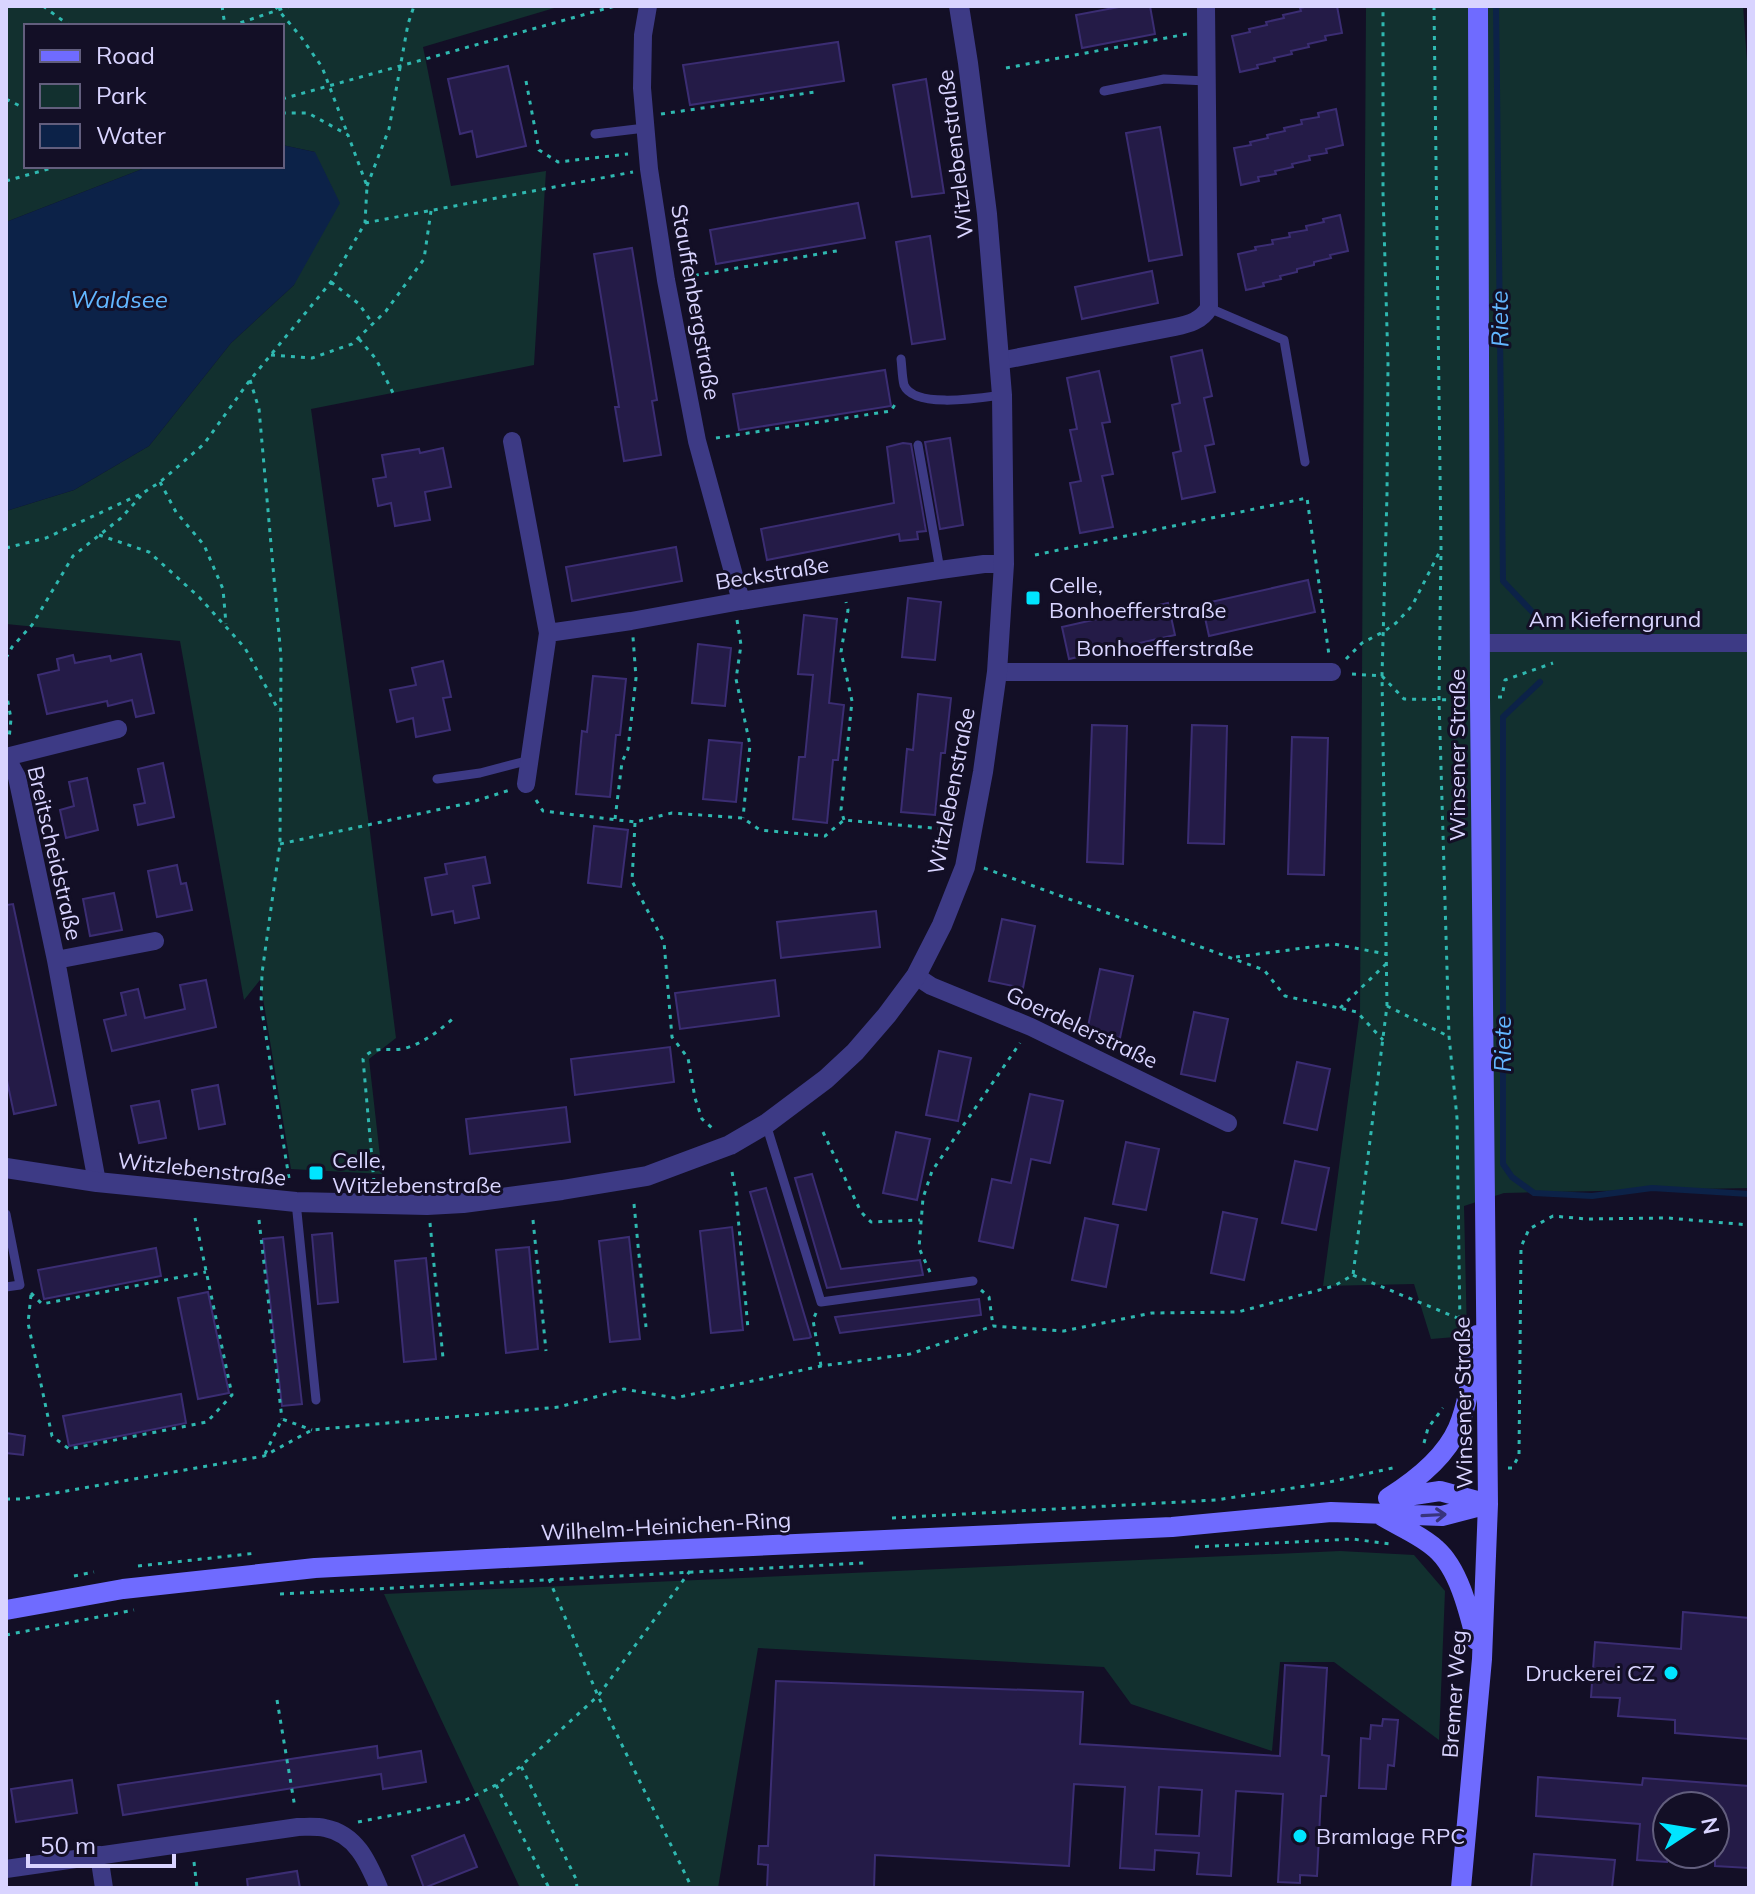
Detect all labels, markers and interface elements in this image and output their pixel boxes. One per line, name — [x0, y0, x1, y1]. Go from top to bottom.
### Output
legend — [24, 24, 284, 168]
text: Road — [96, 40, 155, 70]
street label: Witzlebenstraße — [931, 68, 979, 240]
text: Park — [96, 80, 147, 110]
text: Water — [96, 120, 166, 150]
street label: Stauffenbergstraße — [665, 202, 727, 402]
water label: Waldsee — [70, 284, 168, 314]
water label: Riete — [1484, 290, 1514, 348]
street label: Beckstraße — [713, 550, 831, 596]
place label: Celle, Bonhoefferstraße — [1049, 571, 1226, 624]
marker: Celle, Bonhoefferstraße — [1024, 589, 1042, 607]
street label: Am Kieferngrund — [1529, 605, 1701, 633]
street label: Bonhoefferstraße — [1076, 634, 1254, 662]
street label: Winsener Straße — [1443, 669, 1471, 841]
street label: Witzlebenstraße — [921, 705, 981, 877]
street label: Breitscheidstraße — [21, 763, 89, 943]
street label: Goerdelerstraße — [1002, 980, 1162, 1074]
water label: Riete — [1487, 1016, 1517, 1072]
street label: Witzlebenstraße — [116, 1146, 288, 1192]
place label: Celle, Witzlebenstraße — [332, 1146, 502, 1199]
marker: Celle, Witzlebenstraße — [307, 1164, 325, 1182]
street label: Winsener Straße — [1447, 1317, 1479, 1489]
street label: Wilhelm-Heinichen-Ring — [540, 1505, 792, 1547]
one-way arrow — [1420, 1508, 1446, 1523]
street label: Bremer Weg — [1436, 1629, 1472, 1759]
place label: Druckerei CZ — [1525, 1659, 1655, 1687]
marker: Druckerei CZ — [1662, 1664, 1680, 1682]
north arrow — [1651, 1790, 1731, 1870]
text: N — [1695, 1815, 1726, 1837]
scale bar — [28, 1818, 174, 1868]
place label: Bramlage RPC — [1316, 1822, 1465, 1850]
marker: Bramlage RPC — [1291, 1827, 1309, 1845]
text: 50 m — [40, 1830, 96, 1860]

